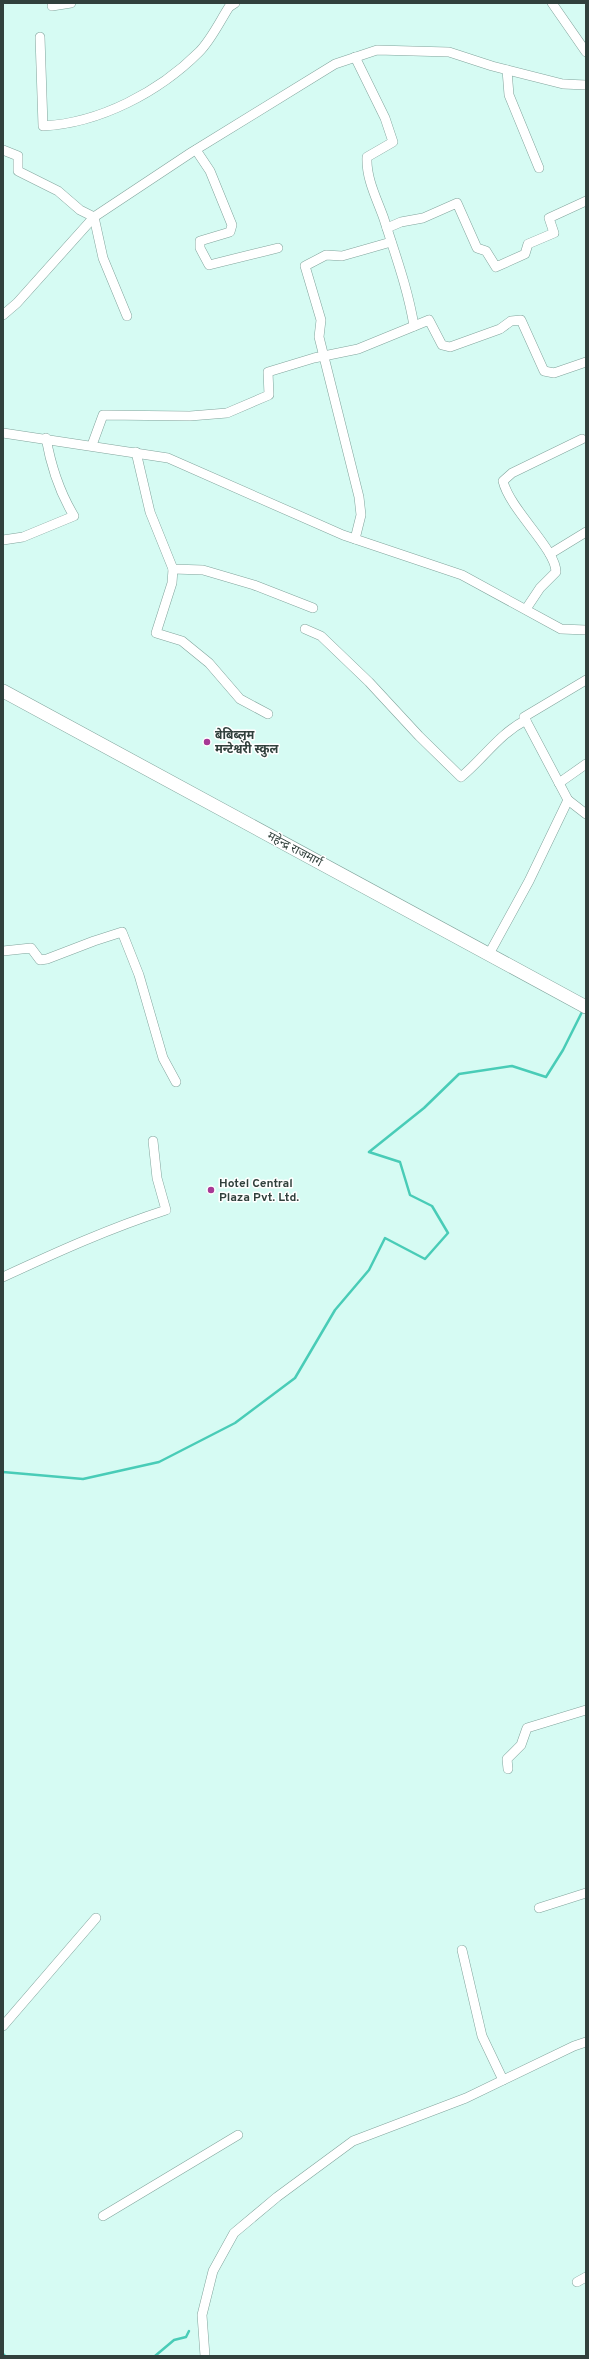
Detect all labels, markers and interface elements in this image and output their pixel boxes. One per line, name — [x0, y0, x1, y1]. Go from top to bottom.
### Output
place label: बेबिब्लुम मन्टेश्वरी स्कुल — [215, 727, 279, 758]
marker: बेबिब्लुम मन्टेश्वरी स्कुल — [202, 737, 212, 747]
street label: महेन्द्र राजमार्ग — [264, 828, 326, 872]
place label: Hotel Central Plaza Pvt. Ltd. — [219, 1176, 299, 1206]
marker: Hotel Central Plaza Pvt. Ltd. — [206, 1185, 216, 1195]

